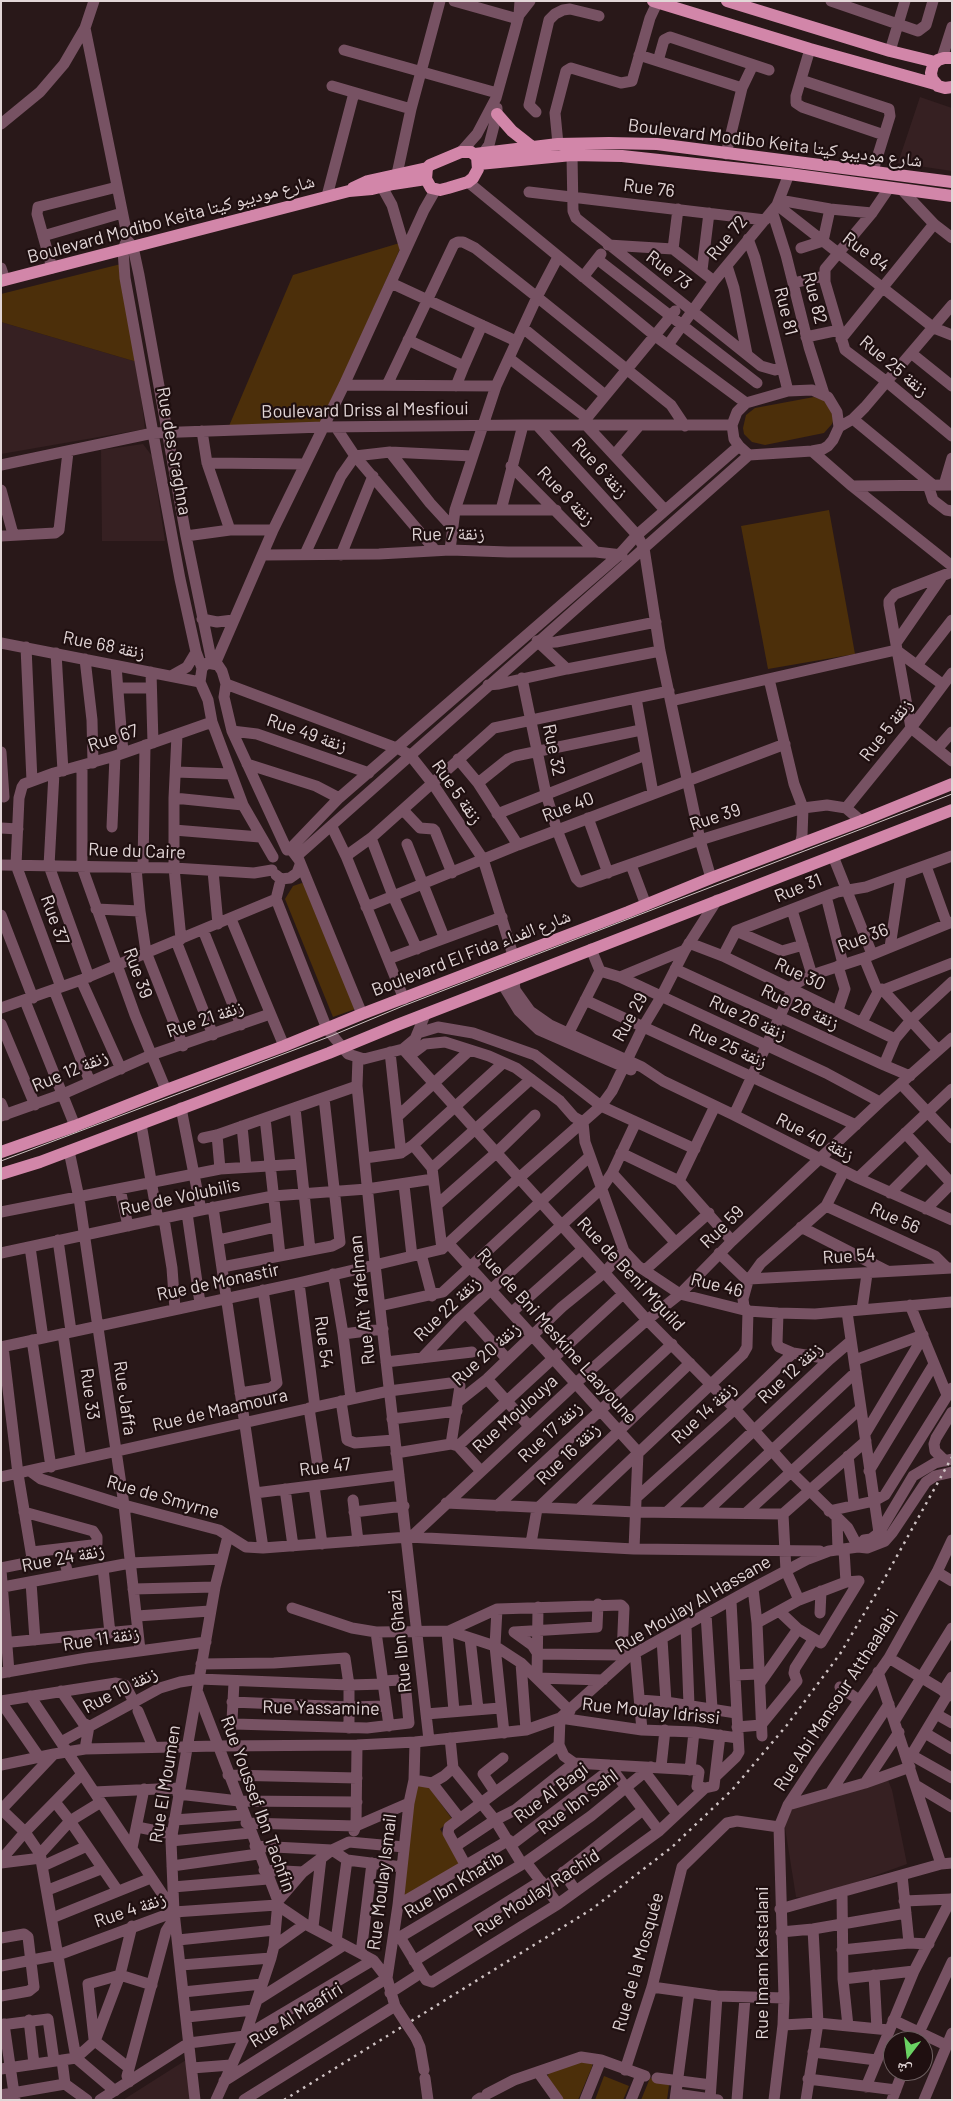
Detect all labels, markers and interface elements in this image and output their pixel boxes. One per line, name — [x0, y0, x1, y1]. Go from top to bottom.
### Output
street label: Boulevard Modibo Keita شارع موديبو كيتا — [627, 114, 923, 172]
street label: Boulevard Modibo Keita شارع موديبو كيتا — [25, 170, 317, 268]
street label: Rue 76 — [622, 174, 676, 202]
street label: Rue 72 — [702, 211, 752, 265]
street label: Rue 84 — [838, 227, 894, 277]
street label: Rue 73 — [642, 246, 696, 294]
street label: Rue 82 — [798, 270, 832, 326]
street label: Rue 81 — [770, 285, 802, 337]
street label: Rue 25 زنقة — [855, 331, 933, 401]
street label: Rue des Sraghna — [152, 385, 196, 517]
street label: Boulevard Driss al Mesfioui — [261, 397, 469, 423]
street label: Rue 6 زنقة — [567, 433, 633, 503]
street label: Rue 8 زنقة — [533, 462, 599, 530]
street label: Rue 7 زنقة — [411, 523, 485, 545]
street label: Rue 68 زنقة — [61, 626, 147, 664]
street label: Rue 5 زنقة — [855, 694, 917, 766]
street label: Rue 49 زنقة — [264, 709, 350, 757]
street label: Rue 67 — [85, 720, 141, 756]
street label: Rue 32 — [538, 722, 570, 778]
street label: Rue 5 زنقة — [427, 756, 487, 828]
street label: Rue 40 — [539, 787, 597, 827]
street label: Rue 39 — [687, 799, 743, 835]
street label: Rue du Caire — [88, 839, 186, 863]
street label: Rue 31 — [771, 869, 825, 907]
street label: Rue 37 — [36, 892, 74, 948]
street label: Boulevard El Fida شارع الفداء — [368, 905, 574, 1001]
street label: Rue 36 — [835, 919, 891, 957]
street label: Rue 39 — [119, 945, 157, 1001]
street label: Rue 30 — [771, 953, 829, 995]
street label: Rue 28 زنقة — [758, 980, 842, 1034]
street label: Rue 29 — [608, 989, 652, 1045]
street label: Rue 26 زنقة — [706, 991, 790, 1045]
street label: Rue 21 زنقة — [164, 996, 246, 1042]
street label: Rue 25 زنقة — [686, 1019, 770, 1073]
street label: Rue 12 زنقة — [29, 1045, 111, 1097]
street label: Rue 40 زنقة — [772, 1108, 858, 1166]
street label: Rue de Volubilis — [118, 1174, 242, 1220]
street label: Rue 56 — [867, 1197, 923, 1239]
street label: Rue 59 — [696, 1201, 748, 1253]
street label: Rue de Beni M'guild — [573, 1212, 689, 1336]
street label: Rue Aït Yafelman — [344, 1234, 380, 1366]
street label: Rue 54 — [822, 1243, 876, 1269]
street label: Rue de Bni Meskine Laayoune — [473, 1244, 641, 1428]
street label: Rue de Monastir — [155, 1258, 281, 1306]
street label: Rue 46 — [689, 1268, 745, 1302]
street label: Rue 22 زنقة — [409, 1272, 485, 1346]
street label: Rue 54 — [310, 1314, 338, 1370]
street label: Rue 20 زنقة — [447, 1318, 525, 1390]
street label: Rue 12 زنقة — [753, 1338, 827, 1408]
street label: Rue Jaffa — [109, 1359, 141, 1437]
street label: Rue 33 — [76, 1367, 104, 1421]
street label: Rue Moulouya — [468, 1370, 562, 1458]
street label: Rue 14 زنقة — [667, 1378, 741, 1448]
street label: Rue de Maamoura — [150, 1384, 290, 1436]
street label: Rue 17 زنقة — [514, 1397, 586, 1467]
street label: Rue 16 زنقة — [532, 1418, 604, 1490]
street label: Rue 47 — [298, 1453, 352, 1481]
street label: Rue de Smyrne — [104, 1471, 222, 1523]
street label: Rue 24 زنقة — [20, 1539, 106, 1577]
street label: Rue Moulay Al Hassane — [611, 1551, 775, 1657]
street label: Rue Ibn Ghazi — [384, 1588, 416, 1694]
street label: Rue Abi Mansour Atthaalabi — [769, 1605, 903, 1795]
street label: Rue 11 زنقة — [61, 1622, 141, 1656]
street label: Rue 10 زنقة — [79, 1662, 161, 1718]
street label: Rue Moulay Idrissi — [581, 1693, 721, 1729]
street label: Rue Yassamine — [262, 1696, 380, 1720]
street label: Rue Youssef Ibn Tachfin — [216, 1713, 300, 1895]
street label: Rue El Moumen — [145, 1724, 185, 1844]
street label: Rue Al Bagi — [510, 1758, 592, 1828]
street label: Rue Ibn Sahl — [533, 1765, 623, 1839]
street label: Rue Moulay Ismail — [363, 1812, 401, 1952]
street label: Rue Moulay Rachid — [470, 1844, 604, 1942]
street label: Rue Ibn Khatib — [400, 1847, 508, 1923]
street label: Rue Imam Kastalani — [751, 1886, 773, 2040]
street label: Rue 4 زنقة — [91, 1888, 169, 1932]
street label: Rue de la Mosquée — [608, 1890, 668, 2034]
street label: Rue Al Maafiri — [245, 1978, 347, 2052]
north arrow — [883, 2031, 933, 2081]
text: ش — [895, 2060, 914, 2080]

